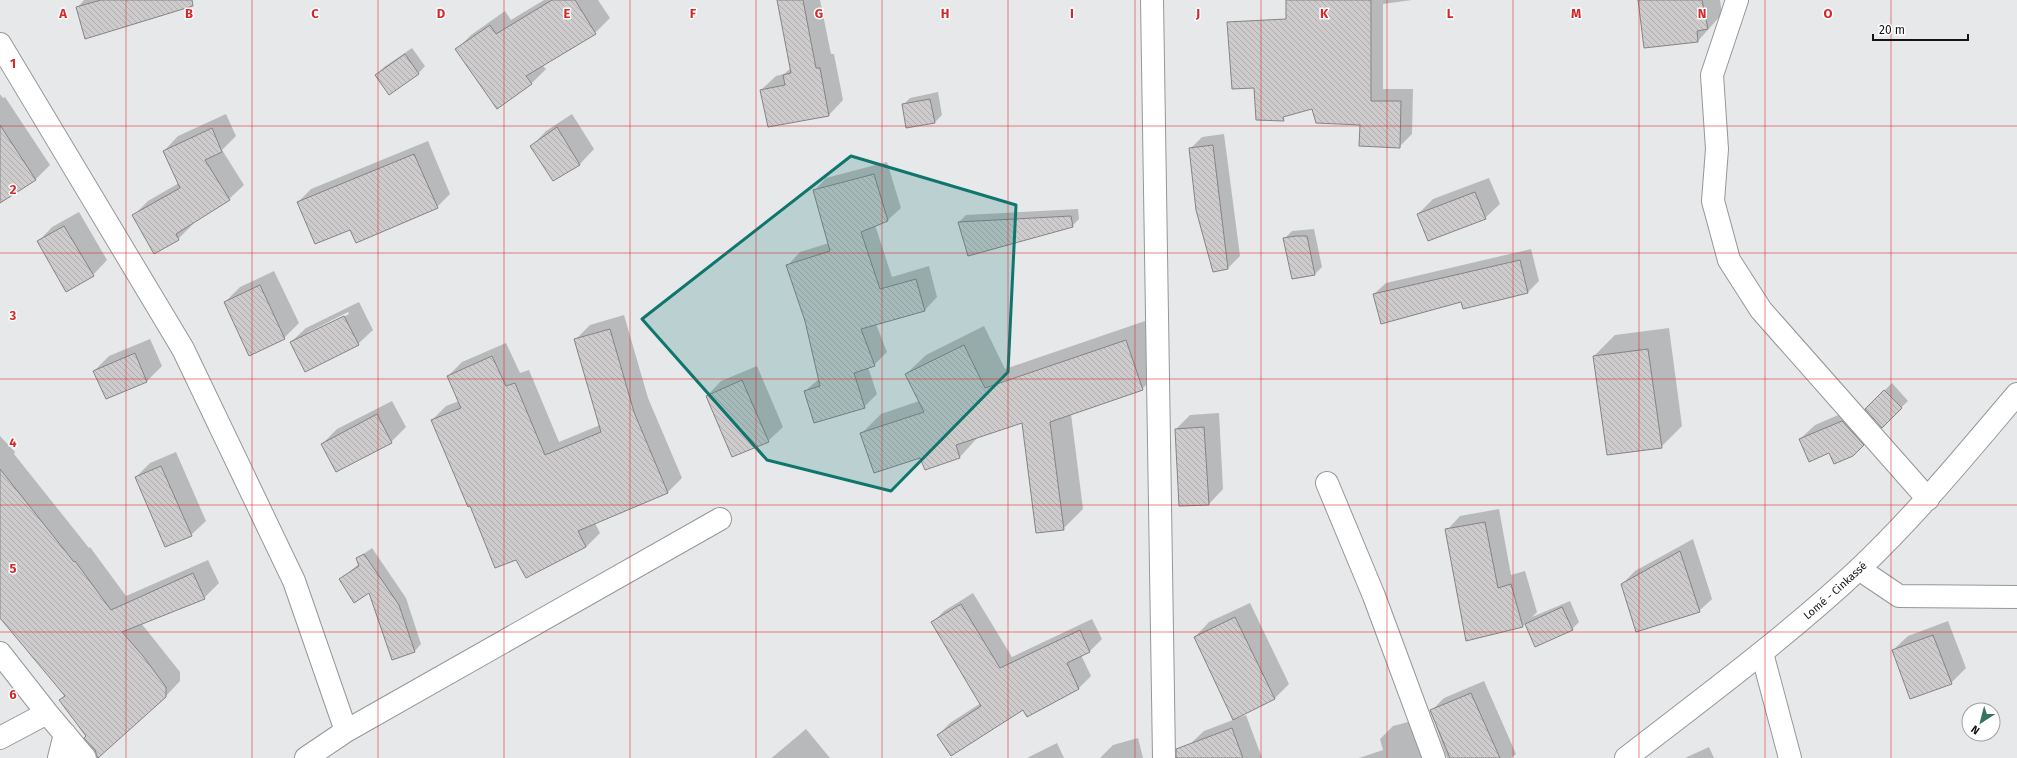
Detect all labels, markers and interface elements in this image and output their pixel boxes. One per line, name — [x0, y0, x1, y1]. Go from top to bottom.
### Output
text: A — [58, 6, 67, 21]
text: B — [185, 6, 193, 21]
text: C — [311, 6, 319, 21]
text: D — [437, 6, 446, 21]
text: E — [564, 6, 571, 21]
text: F — [690, 6, 697, 21]
text: G — [815, 6, 823, 21]
text: H — [941, 6, 949, 21]
text: I — [1070, 6, 1074, 21]
text: J — [1195, 6, 1200, 21]
text: K — [1320, 6, 1329, 21]
text: L — [1447, 6, 1454, 21]
text: M — [1571, 6, 1581, 21]
text: N — [1698, 6, 1706, 21]
text: O — [1824, 6, 1833, 21]
scale bar — [1873, 16, 1968, 42]
text: 20 m — [1879, 23, 1905, 37]
text: 1 — [10, 56, 16, 71]
text: 2 — [10, 182, 17, 197]
text: 3 — [9, 308, 17, 323]
text: 4 — [9, 435, 17, 450]
street label: Lomé - Cinkassé — [1801, 559, 1869, 622]
text: 5 — [10, 561, 17, 576]
text: 6 — [9, 687, 17, 702]
north arrow — [1961, 702, 2001, 742]
text: N — [1969, 722, 1982, 737]

